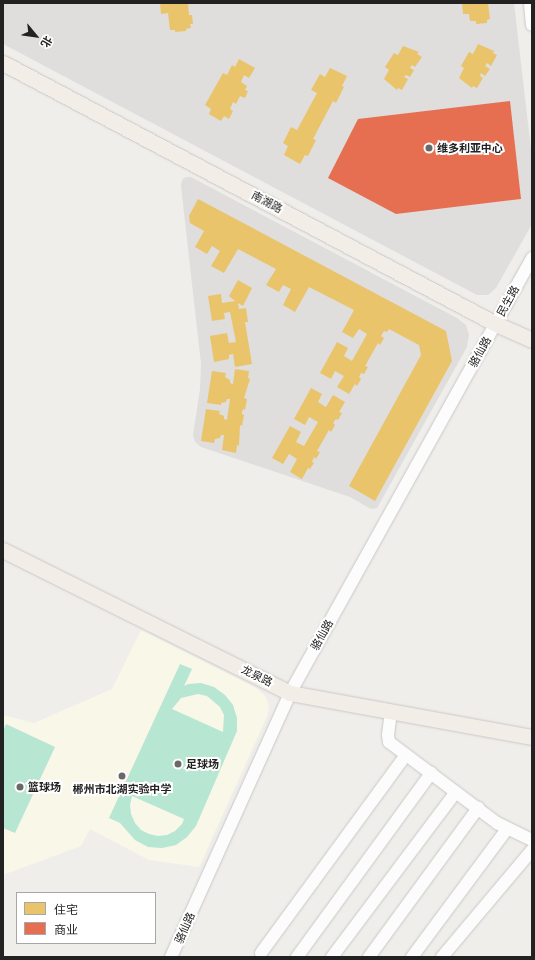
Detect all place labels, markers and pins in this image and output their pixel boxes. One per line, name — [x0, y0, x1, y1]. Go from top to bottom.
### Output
place label: 维多利亚中心 — [437, 141, 503, 155]
marker: 维多利亚中心 — [424, 143, 434, 153]
place label: 足球场 — [186, 757, 219, 771]
marker: 足球场 — [173, 759, 183, 769]
marker: 郴州市北湖实验中学 — [117, 771, 127, 781]
place label: 篮球场 — [28, 780, 61, 794]
marker: 篮球场 — [15, 782, 25, 792]
place label: 郴州市北湖实验中学 — [73, 782, 171, 796]

